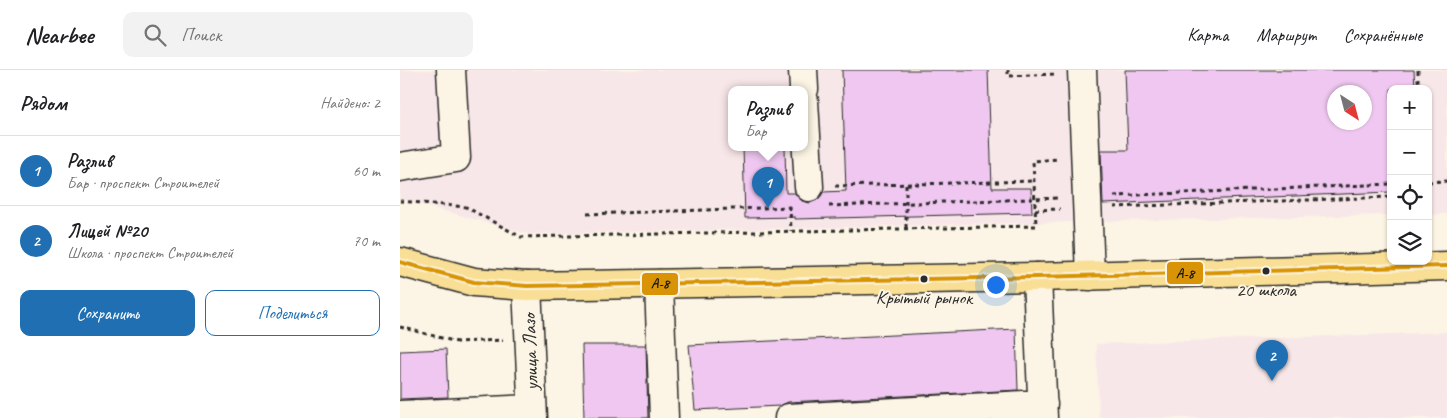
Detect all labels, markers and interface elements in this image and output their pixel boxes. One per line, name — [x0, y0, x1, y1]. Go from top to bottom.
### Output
search box — [123, 12, 473, 57]
text: Nearbee — [25, 20, 93, 50]
icon: search — [141, 21, 169, 49]
text: Поиск — [181, 23, 221, 47]
text: Карта — [1187, 24, 1228, 46]
text: Маршрут — [1256, 24, 1316, 46]
text: Сохранённые — [1344, 24, 1422, 46]
north arrow — [1327, 85, 1372, 130]
map controls — [1387, 85, 1432, 265]
button: + — [1387, 85, 1432, 130]
popup — [728, 86, 808, 151]
text: Рядом — [20, 90, 67, 116]
text: Найдено: 2 — [320, 93, 380, 113]
text: Разлив — [745, 97, 791, 121]
text: Бар — [745, 121, 767, 141]
button: − — [1387, 130, 1432, 175]
text: Разлив — [67, 149, 112, 173]
text: 1 — [32, 161, 40, 181]
text: 60 m — [353, 161, 380, 181]
pin: 1 — [752, 167, 784, 208]
text: Бар · проспект Строителей — [67, 173, 219, 193]
button: locate — [1387, 175, 1432, 220]
text: Лицей №20 — [67, 219, 147, 243]
button: layers — [1387, 220, 1432, 265]
text: 2 — [32, 231, 40, 251]
text: 70 m — [353, 231, 380, 251]
text: Школа · проспект Строителей — [67, 243, 233, 263]
line badge: А-8 — [1166, 261, 1204, 285]
text: А-8 — [1176, 265, 1196, 282]
marker: 20 школа — [1261, 266, 1271, 276]
line badge: А-8 — [641, 272, 679, 296]
your location — [983, 272, 1009, 298]
marker: Крытый рынок — [919, 274, 929, 284]
text: А-8 — [651, 275, 671, 292]
place label: 20 школа — [1236, 278, 1297, 302]
place label: Крытый рынок — [876, 286, 974, 310]
button: Сохранить — [20, 290, 195, 336]
button: Поделиться — [205, 290, 380, 336]
street label: улица Лазо — [516, 311, 544, 392]
pin: 2 — [1256, 340, 1288, 381]

